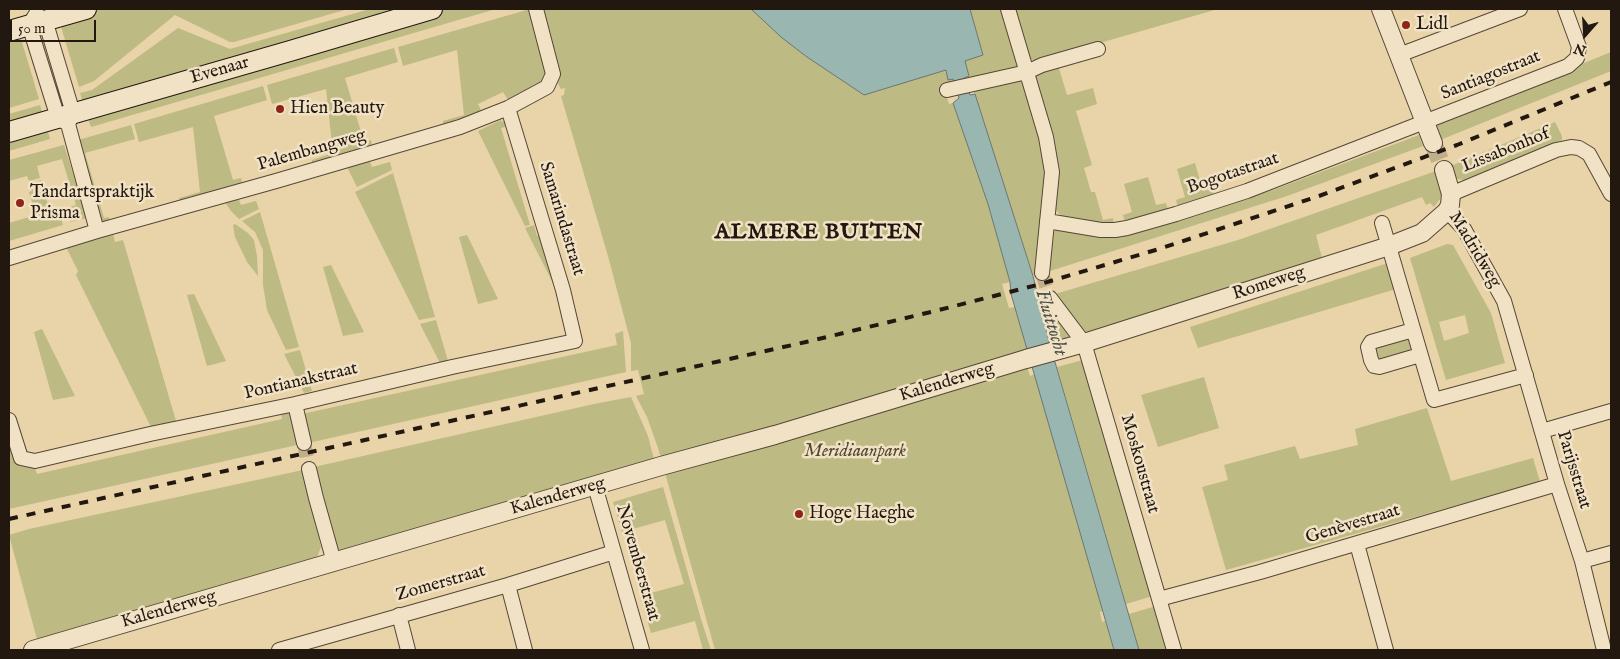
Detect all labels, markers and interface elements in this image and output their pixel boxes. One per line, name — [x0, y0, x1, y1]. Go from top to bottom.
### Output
scale bar — [12, 10, 99, 42]
north arrow — [1560, 10, 1610, 60]
place label: Lidl — [1416, 14, 1448, 36]
text: 50 m — [18, 19, 46, 38]
marker: Lidl — [1400, 19, 1412, 31]
text: N — [1571, 39, 1589, 60]
street label: Santiagostraat — [1438, 46, 1544, 106]
street label: Evenaar — [188, 52, 252, 90]
place label: Hien Beauty — [290, 98, 384, 120]
marker: Hien Beauty — [274, 103, 286, 115]
street label: Lissabonhof — [1459, 124, 1553, 178]
street label: Palembangweg — [255, 125, 369, 177]
street label: Bogotastraat — [1184, 148, 1282, 200]
street label: Samarindastraat — [533, 159, 589, 279]
place label: Tandartspraktijk Prisma — [30, 182, 154, 224]
marker: Tandartspraktijk Prisma — [14, 197, 26, 209]
street label: Madridweg — [1443, 208, 1505, 292]
district label: ALMERE BUITEN — [713, 220, 925, 246]
street label: Romeweg — [1230, 262, 1308, 306]
water label: Fluittocht — [1029, 287, 1071, 359]
street label: Pontianakstraat — [242, 358, 360, 406]
street label: Kalenderweg — [897, 358, 997, 408]
street label: Moskoustraat — [1115, 412, 1163, 516]
street label: Parijsstraat — [1551, 428, 1595, 512]
park label: Meridiaanpark — [804, 441, 906, 463]
street label: Kalenderweg — [508, 473, 608, 521]
street label: Genèvestraat — [1303, 500, 1403, 550]
street label: Novemberstraat — [610, 502, 664, 624]
place label: Hoge Haeghe — [809, 503, 915, 525]
marker: Hoge Haeghe — [793, 508, 805, 520]
street label: Zomerstraat — [394, 561, 488, 607]
street label: Kalenderweg — [119, 586, 219, 634]

